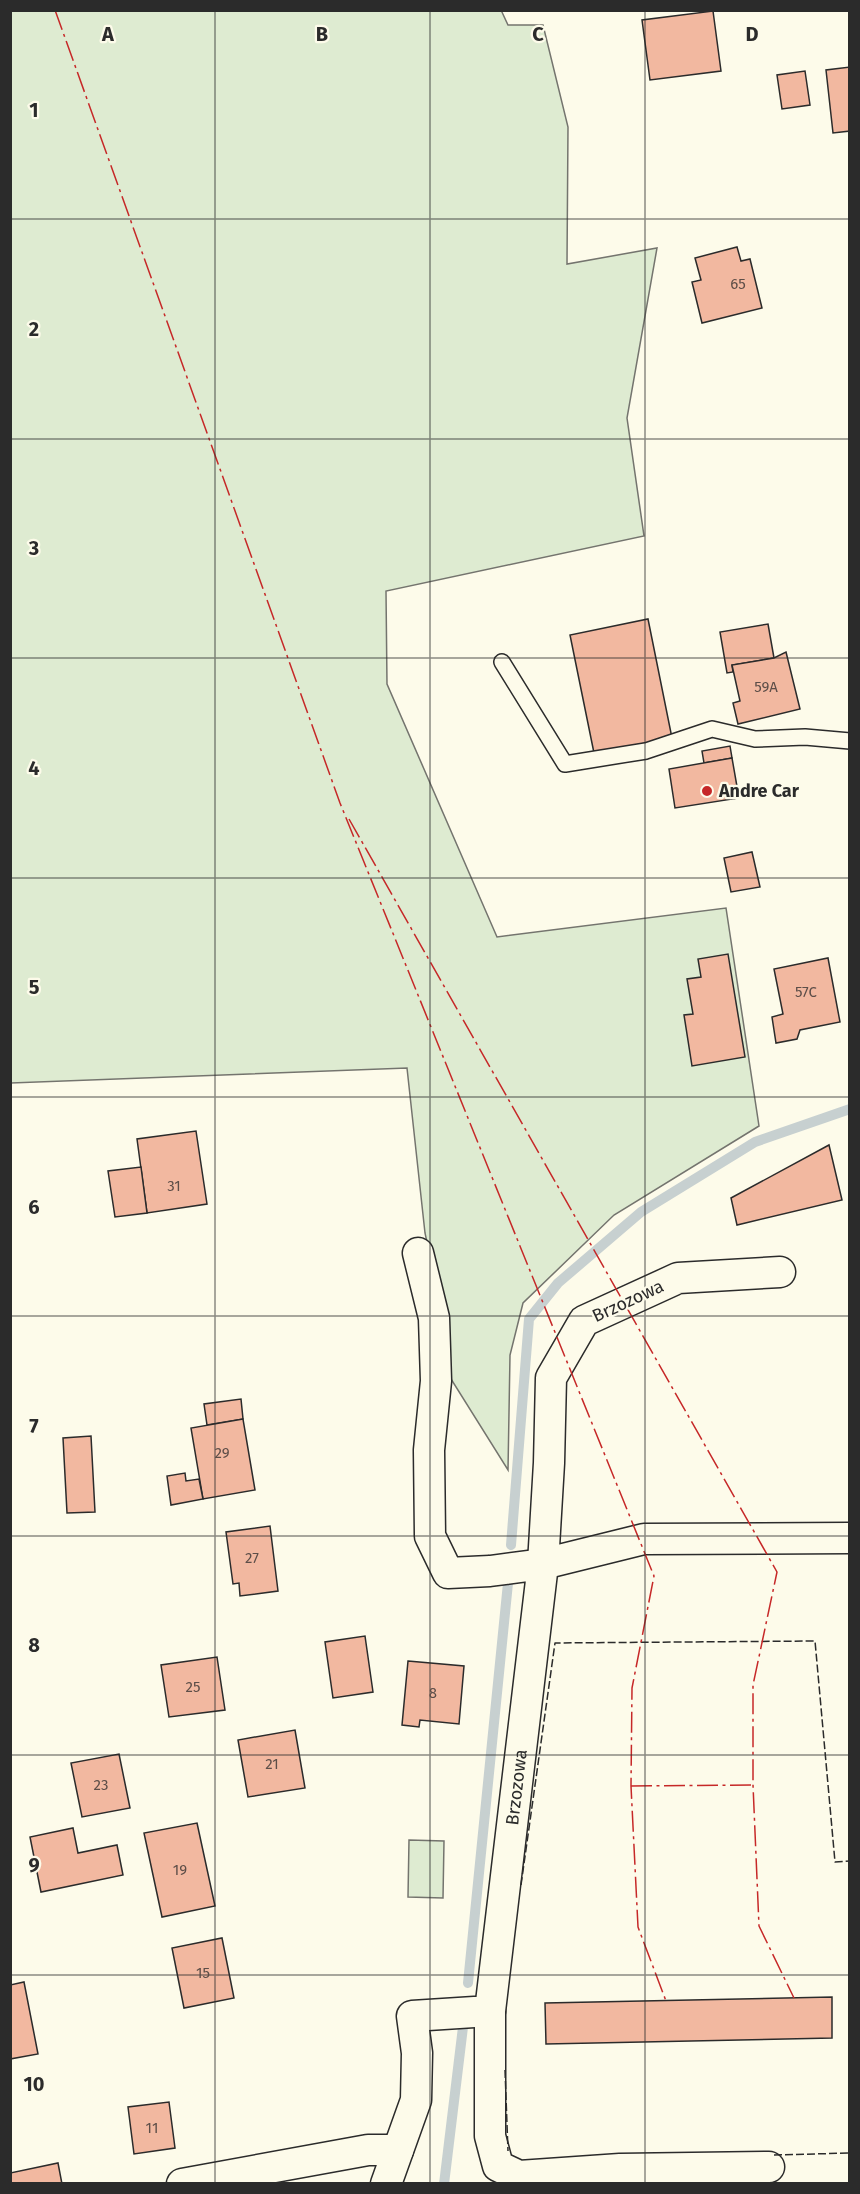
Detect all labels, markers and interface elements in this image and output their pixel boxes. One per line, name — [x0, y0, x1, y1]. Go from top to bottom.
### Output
text: A — [101, 22, 115, 46]
text: B — [316, 22, 328, 46]
text: C — [532, 22, 544, 46]
text: D — [745, 22, 759, 46]
text: 1 — [29, 98, 39, 122]
house number: 65 — [730, 275, 746, 293]
text: 2 — [29, 317, 39, 341]
text: 3 — [28, 536, 39, 560]
house number: 59A — [754, 678, 778, 696]
text: 4 — [28, 756, 40, 780]
place label: Andre Car — [718, 780, 800, 802]
marker: Andre Car — [700, 784, 714, 798]
text: 5 — [29, 975, 40, 999]
house number: 57C — [795, 983, 818, 1001]
house number: 31 — [167, 1177, 181, 1195]
text: 6 — [28, 1195, 40, 1219]
street label: Brzozowa — [589, 1275, 667, 1327]
text: 7 — [29, 1414, 39, 1438]
house number: 29 — [214, 1444, 230, 1462]
house number: 27 — [245, 1549, 259, 1567]
text: 8 — [28, 1633, 40, 1657]
house number: 25 — [186, 1678, 200, 1696]
house number: 8 — [429, 1684, 437, 1702]
street label: Brzozowa — [501, 1748, 532, 1827]
house number: 21 — [265, 1755, 279, 1773]
house number: 23 — [94, 1776, 108, 1794]
text: 9 — [28, 1853, 40, 1877]
house number: 19 — [173, 1861, 187, 1879]
house number: 15 — [196, 1964, 210, 1982]
text: 10 — [24, 2072, 44, 2096]
house number: 11 — [146, 2119, 158, 2137]

